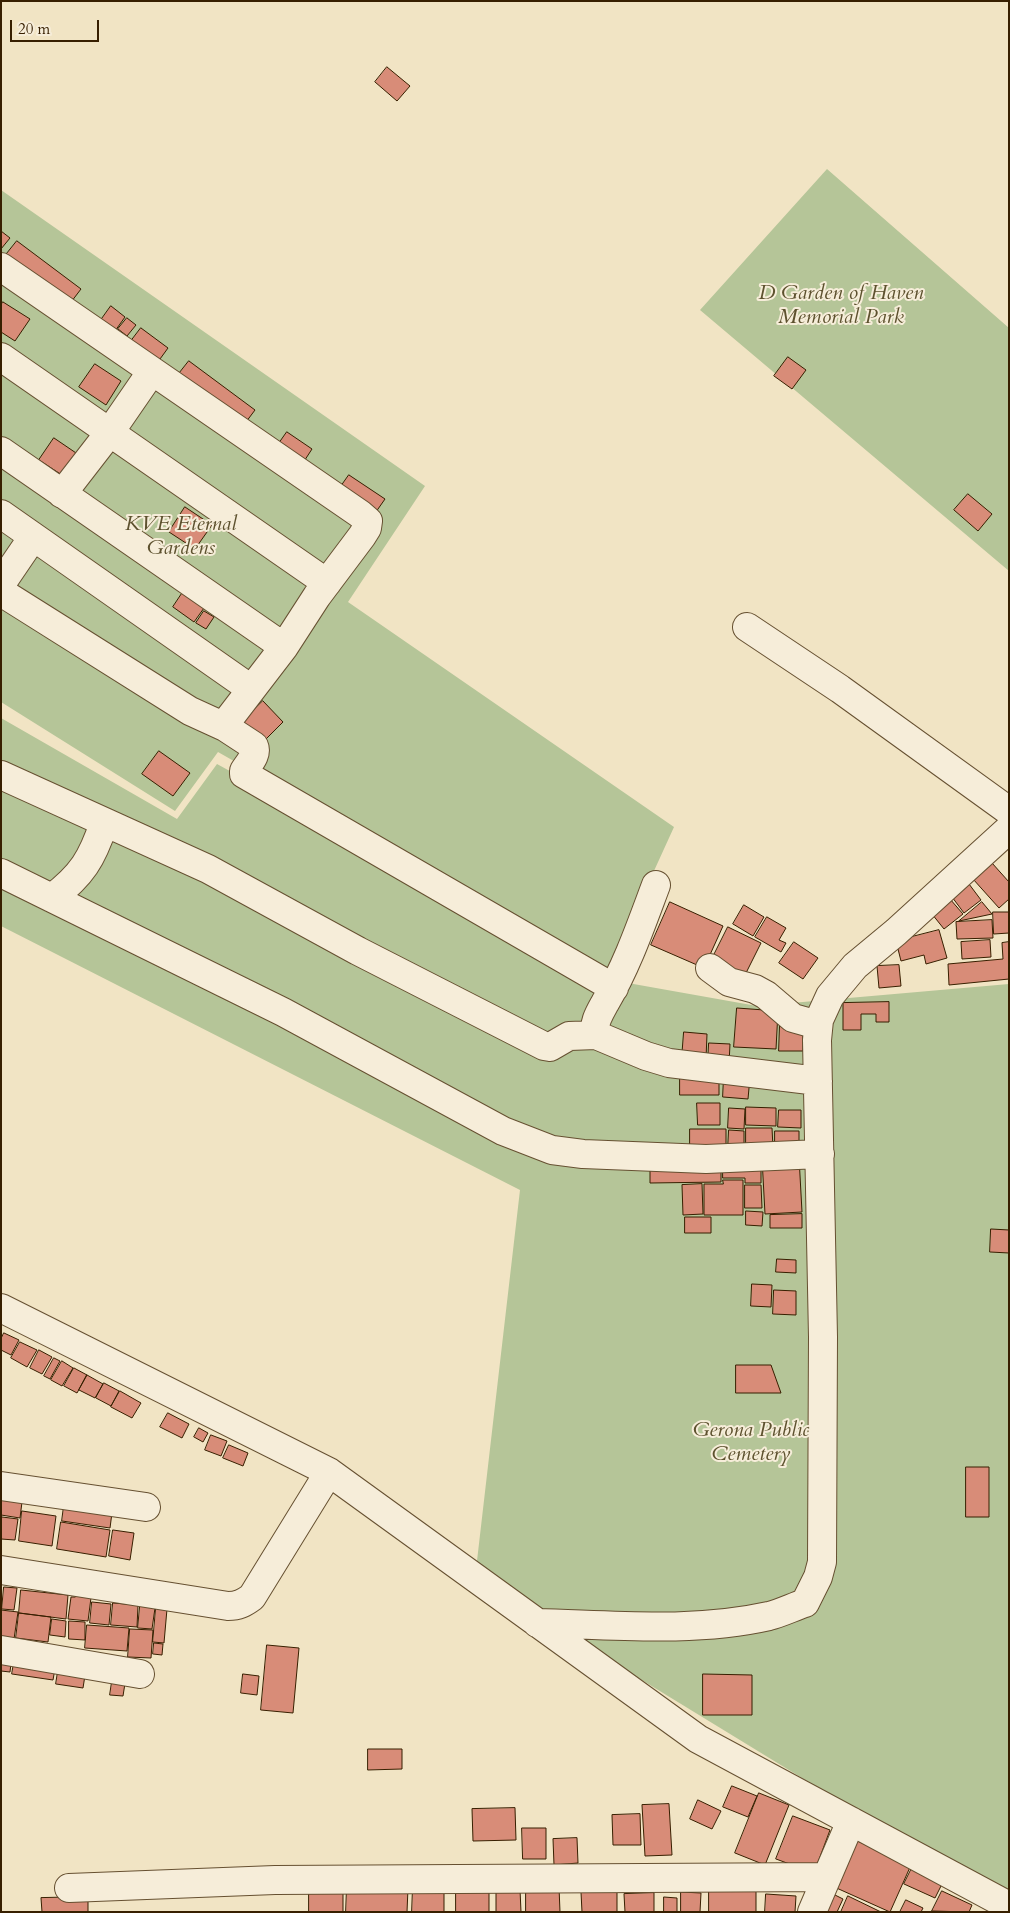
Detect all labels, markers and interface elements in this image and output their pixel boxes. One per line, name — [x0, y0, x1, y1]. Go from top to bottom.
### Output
scale bar — [12, 10, 101, 42]
text: 20 m — [18, 19, 50, 39]
park label: D Garden of Haven Memorial Park — [759, 281, 923, 331]
park label: KVE Eternal Gardens — [125, 512, 237, 562]
park label: Gerona Public Cemetery — [693, 1418, 809, 1468]

